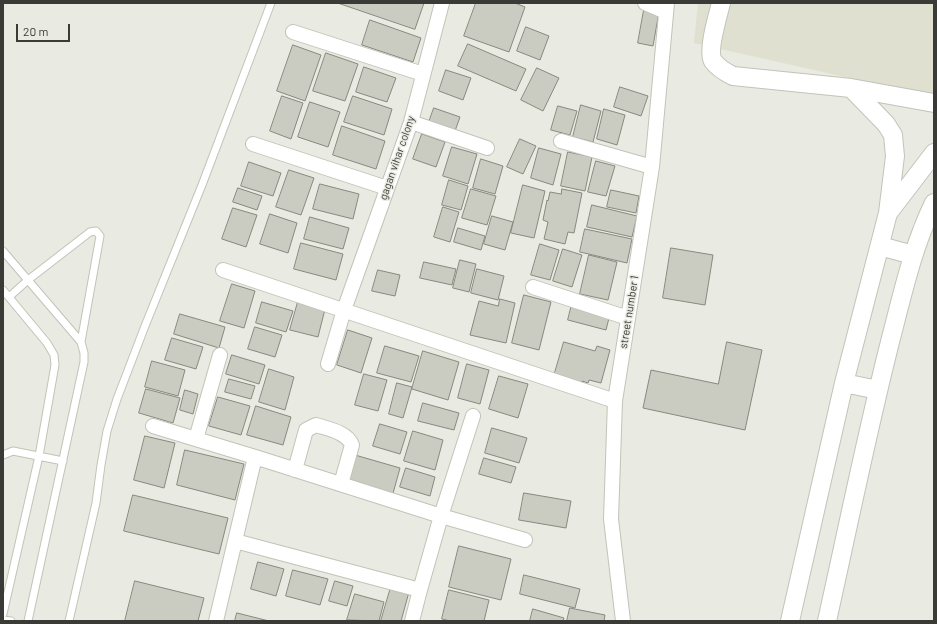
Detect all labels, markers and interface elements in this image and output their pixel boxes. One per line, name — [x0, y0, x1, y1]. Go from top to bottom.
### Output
scale bar — [18, 16, 72, 42]
text: 20 m — [23, 24, 49, 38]
street label: gagan vihar colony — [376, 114, 418, 202]
street label: street number 1 — [617, 275, 641, 349]

